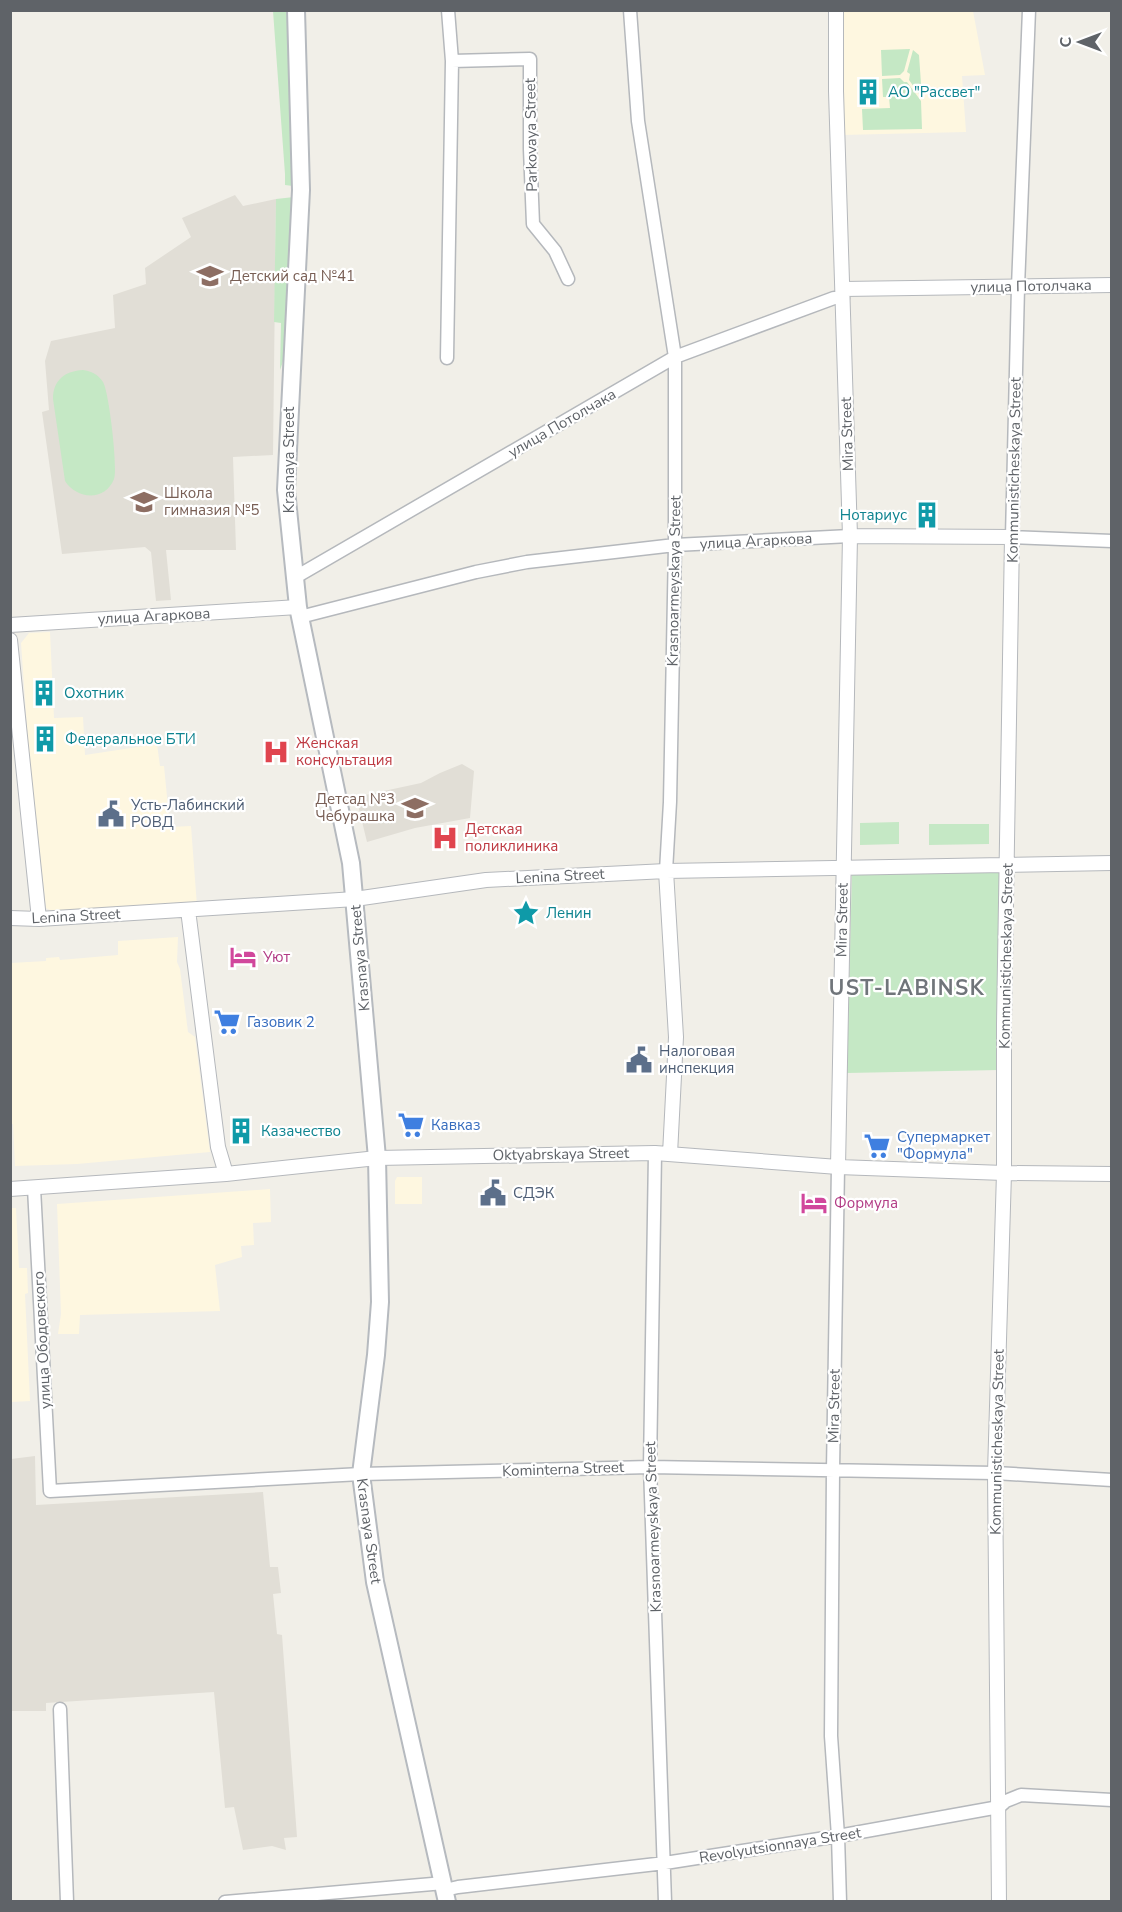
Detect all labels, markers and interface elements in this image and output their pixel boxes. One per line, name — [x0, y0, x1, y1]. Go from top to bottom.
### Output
north arrow — [1050, 12, 1110, 72]
text: С — [1055, 36, 1077, 47]
street label: Parkovaya Street — [520, 77, 542, 192]
building icon: АО "Рассвет" — [853, 77, 883, 107]
place label: АО "Рассвет" — [888, 82, 980, 102]
school or university icon: Детский сад №41 — [195, 261, 225, 291]
place label: Детский сад №41 — [230, 266, 355, 286]
street label: улица Потолчака — [970, 275, 1092, 297]
street label: Kommunisticheskaya Street — [1002, 376, 1026, 563]
street label: улица Потолчака — [504, 384, 620, 462]
street label: Mira Street — [836, 396, 858, 471]
street label: Krasnaya Street — [279, 406, 299, 513]
place label: Школа гимназия №5 — [164, 483, 259, 520]
school or university icon: Школа гимназия №5 — [129, 487, 159, 517]
street label: Krasnoarmeyskaya Street — [663, 495, 686, 667]
building icon: Нотариус — [912, 500, 942, 530]
place label: Нотариус — [840, 505, 907, 525]
street label: улица Агаркова — [699, 528, 813, 554]
street label: улица Агаркова — [97, 603, 211, 629]
building icon: Охотник — [29, 678, 59, 708]
place label: Охотник — [64, 683, 124, 703]
building icon: Федеральное БТИ — [30, 724, 60, 754]
place label: Федеральное БТИ — [65, 729, 196, 749]
place label: Женская консультация — [296, 733, 393, 770]
hospital icon: Женская консультация — [261, 737, 291, 767]
place label: Детсад №3 Чебурашка — [315, 789, 395, 826]
school or university icon: Детсад №3 Чебурашка — [400, 793, 430, 823]
place label: Усть-Лабинский РОВД — [130, 795, 245, 832]
public building icon: Усть-Лабинский РОВД — [96, 799, 126, 829]
place label: Детская поликлиника — [465, 819, 558, 856]
hospital icon: Детская поликлиника — [430, 823, 460, 853]
street label: Kommunisticheskaya Street — [994, 862, 1018, 1049]
street label: Lenina Street — [515, 864, 606, 888]
street label: Mira Street — [831, 882, 853, 957]
place icon: Ленин — [511, 898, 541, 928]
street label: Krasnaya Street — [345, 903, 375, 1012]
place label: Ленин — [546, 903, 592, 923]
street label: Lenina Street — [31, 904, 122, 928]
hotel icon: Уют — [228, 942, 258, 972]
place label: Уют — [262, 947, 290, 967]
district label: UST-LABINSK — [829, 974, 985, 1002]
supermarket icon: Газовик 2 — [212, 1007, 242, 1037]
place label: Газовик 2 — [247, 1012, 315, 1032]
place label: Налоговая инспекция — [659, 1041, 735, 1078]
public building icon: Налоговая инспекция — [624, 1045, 654, 1075]
supermarket icon: Кавказ — [396, 1110, 426, 1140]
place label: Кавказ — [431, 1115, 480, 1135]
building icon: Казачество — [226, 1116, 256, 1146]
place label: Казачество — [261, 1121, 341, 1141]
place label: Супермаркет "Формула" — [897, 1127, 990, 1164]
supermarket icon: Супермаркет "Формула" — [862, 1131, 892, 1161]
street label: Oktyabrskaya Street — [493, 1143, 630, 1165]
public building icon: СДЭК — [478, 1178, 508, 1208]
place label: СДЭК — [513, 1183, 555, 1203]
hotel icon: Формула — [799, 1188, 829, 1218]
place label: Формула — [834, 1193, 898, 1213]
street label: улица Ободовского — [28, 1270, 56, 1410]
street label: Kommunisticheskaya Street — [985, 1348, 1009, 1535]
street label: Mira Street — [823, 1368, 845, 1443]
street label: Krasnoarmeyskaya Street — [640, 1440, 666, 1613]
street label: Kominterna Street — [502, 1457, 625, 1481]
street label: Krasnaya Street — [352, 1477, 386, 1586]
street label: Revolyutsionnaya Street — [698, 1822, 863, 1868]

